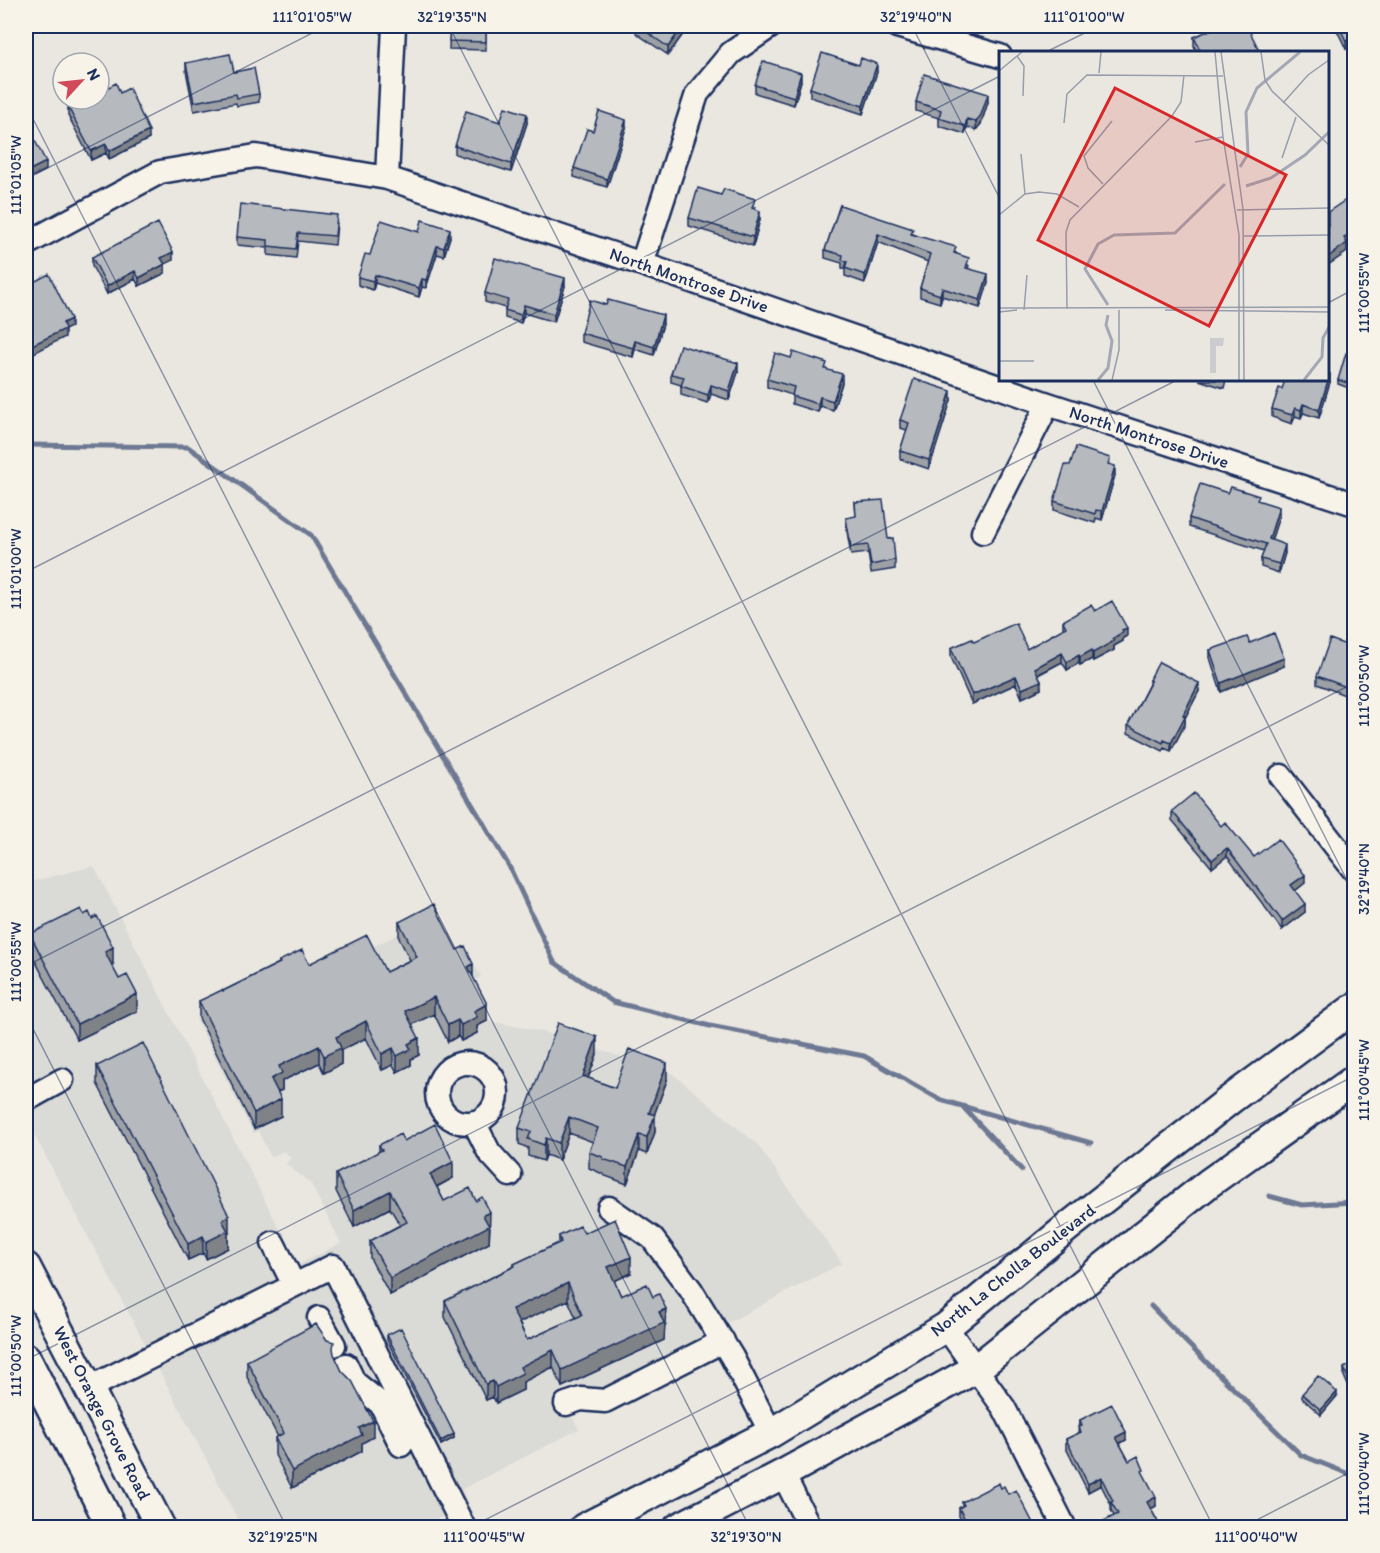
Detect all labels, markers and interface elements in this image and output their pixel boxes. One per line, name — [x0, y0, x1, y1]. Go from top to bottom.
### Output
text: 111°01'05"W — [272, 8, 352, 26]
text: 32°19'35"N — [417, 8, 487, 26]
text: 32°19'40"N — [880, 8, 952, 26]
text: 111°01'00"W — [1043, 8, 1125, 26]
north arrow — [51, 51, 111, 111]
inset map — [999, 51, 1329, 381]
text: N — [83, 65, 105, 84]
text: 111°01'05"W — [7, 135, 25, 215]
street label: North Montrose Drive — [607, 242, 771, 318]
text: 111°00'55"W — [1355, 253, 1373, 333]
street label: North Montrose Drive — [1066, 401, 1232, 473]
text: 111°01'00"W — [7, 528, 25, 610]
text: 111°00'50"W — [1355, 645, 1373, 727]
text: 32°19'40"N — [1355, 843, 1373, 915]
text: 111°00'55"W — [7, 922, 25, 1002]
text: 111°00'45"W — [1355, 1039, 1373, 1121]
street label: North La Cholla Boulevard — [926, 1199, 1100, 1341]
text: 111°00'50"W — [7, 1315, 25, 1397]
street label: West Orange Grove Road — [49, 1322, 156, 1504]
text: 111°00'40"W — [1355, 1432, 1373, 1516]
text: 32°19'25"N — [248, 1528, 318, 1546]
text: 111°00'45"W — [443, 1528, 525, 1546]
text: 32°19'30"N — [710, 1528, 782, 1546]
text: 111°00'40"W — [1214, 1528, 1298, 1546]

